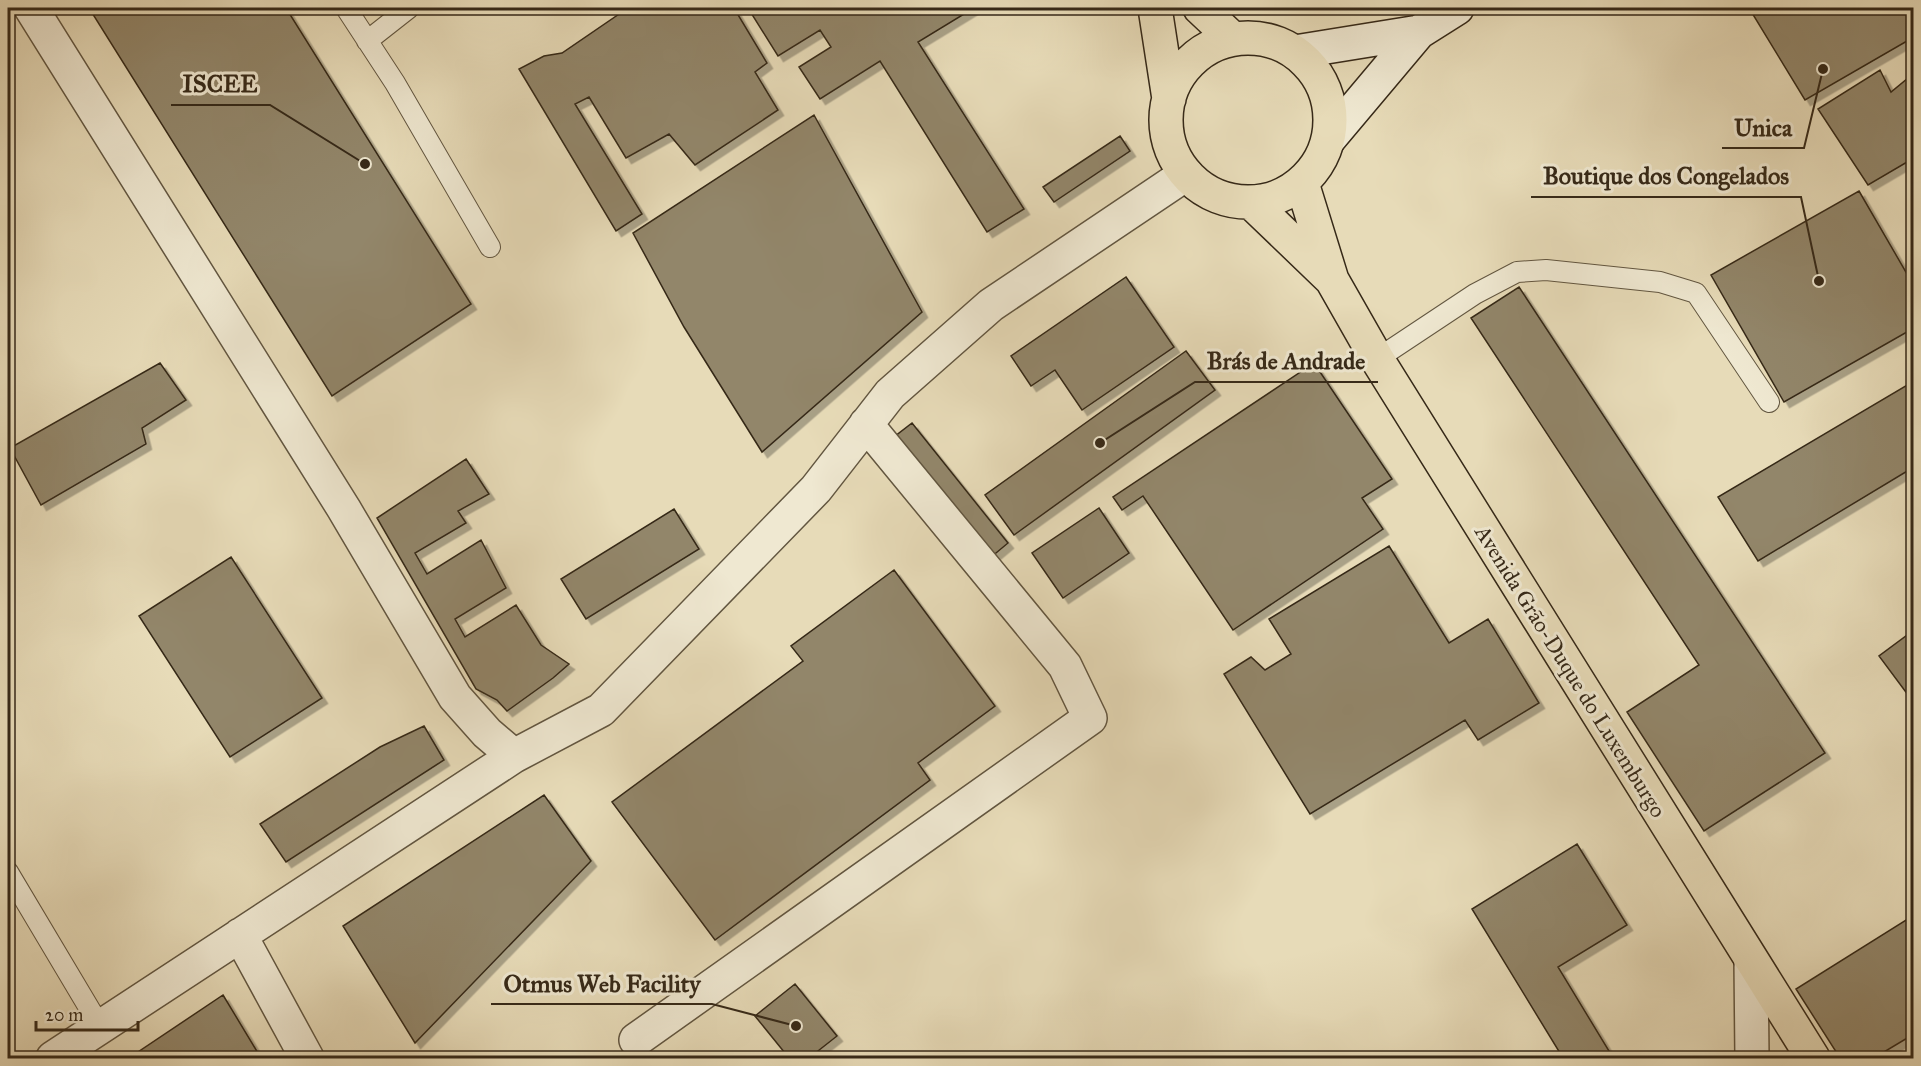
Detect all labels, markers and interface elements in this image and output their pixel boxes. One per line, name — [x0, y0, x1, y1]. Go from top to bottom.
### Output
callout: ISCEE — [171, 63, 270, 105]
text: ISCEE — [183, 69, 257, 99]
callout: Unica — [1722, 106, 1804, 148]
text: Unica — [1734, 113, 1793, 143]
callout: Boutique dos Congelados — [1531, 155, 1801, 197]
text: Boutique dos Congelados — [1543, 161, 1789, 191]
callout: Brás de Andrade — [1195, 340, 1378, 382]
text: Brás de Andrade — [1207, 346, 1365, 376]
street label: Avenida Grão-Duque do Luxemburgo — [1469, 519, 1672, 822]
callout: Otmus Web Facility — [491, 962, 712, 1004]
text: Otmus Web Facility — [504, 969, 702, 999]
scale bar — [36, 994, 138, 1032]
text: 20 m — [45, 1004, 83, 1026]

